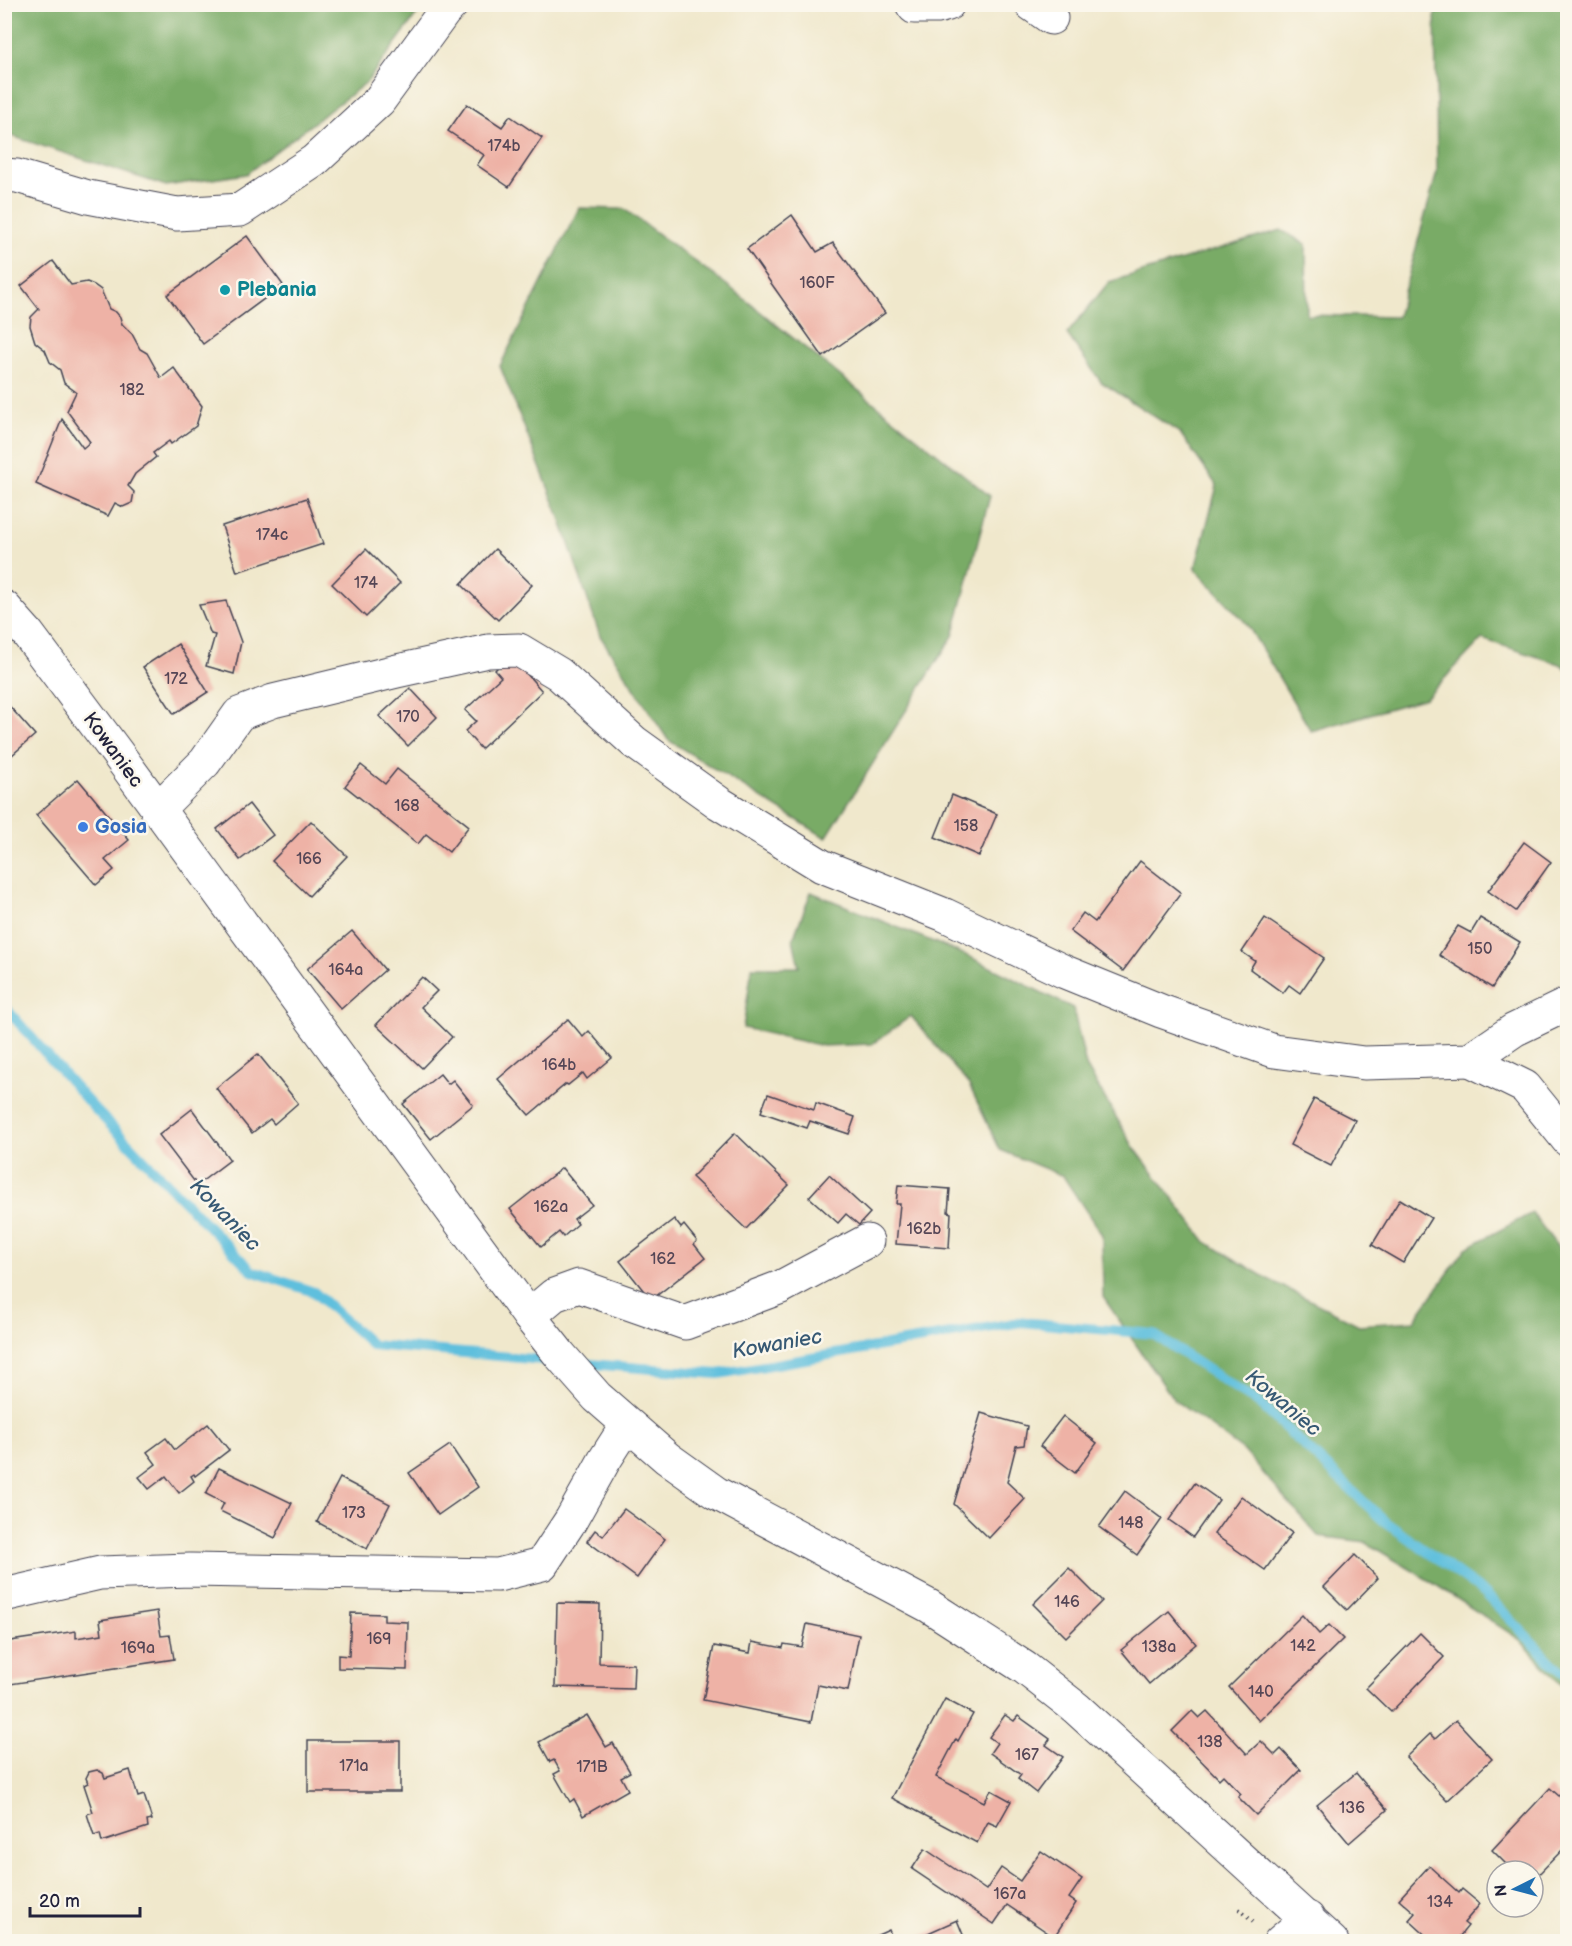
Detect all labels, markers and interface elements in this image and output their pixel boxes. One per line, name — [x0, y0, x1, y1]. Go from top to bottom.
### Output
house number: 174b — [488, 137, 520, 156]
house number: 160F — [800, 274, 835, 293]
place label: Plebania — [237, 278, 317, 302]
marker: Plebania — [218, 283, 232, 297]
house number: 182 — [120, 381, 145, 400]
house number: 174c — [256, 526, 288, 545]
house number: 174 — [354, 574, 378, 593]
house number: 172 — [164, 670, 188, 689]
street label: Kowaniec — [78, 708, 148, 792]
house number: 170 — [396, 708, 420, 727]
house number: 168 — [394, 797, 420, 816]
place label: Gosia — [95, 815, 147, 839]
house number: 158 — [954, 817, 978, 836]
marker: Gosia — [76, 820, 90, 834]
house number: 166 — [296, 850, 322, 869]
house number: 150 — [1468, 940, 1492, 959]
house number: 164a — [329, 961, 363, 980]
house number: 164b — [542, 1056, 576, 1075]
water label: Kowaniec — [184, 1174, 266, 1256]
house number: 162a — [534, 1198, 568, 1217]
house number: 162b — [907, 1220, 941, 1239]
house number: 162 — [650, 1250, 676, 1269]
water label: Kowaniec — [730, 1324, 824, 1364]
water label: Kowaniec — [1240, 1364, 1326, 1442]
house number: 173 — [342, 1504, 366, 1523]
house number: 148 — [1118, 1514, 1144, 1533]
house number: 146 — [1054, 1593, 1080, 1612]
house number: 169 — [366, 1630, 392, 1649]
house number: 142 — [1290, 1637, 1316, 1656]
house number: 138a — [1142, 1638, 1176, 1657]
house number: 169a — [121, 1639, 155, 1658]
house number: 140 — [1248, 1683, 1274, 1702]
house number: 138 — [1197, 1733, 1223, 1752]
house number: 167 — [1015, 1746, 1039, 1765]
house number: 171a — [339, 1757, 369, 1776]
house number: 171B — [576, 1758, 608, 1777]
house number: 136 — [1339, 1799, 1365, 1818]
north arrow — [1485, 1859, 1545, 1919]
scale bar — [30, 1880, 140, 1918]
text: N — [1491, 1883, 1512, 1897]
house number: 167a — [994, 1885, 1026, 1904]
text: 20 m — [39, 1891, 80, 1912]
house number: 134 — [1427, 1893, 1453, 1912]

